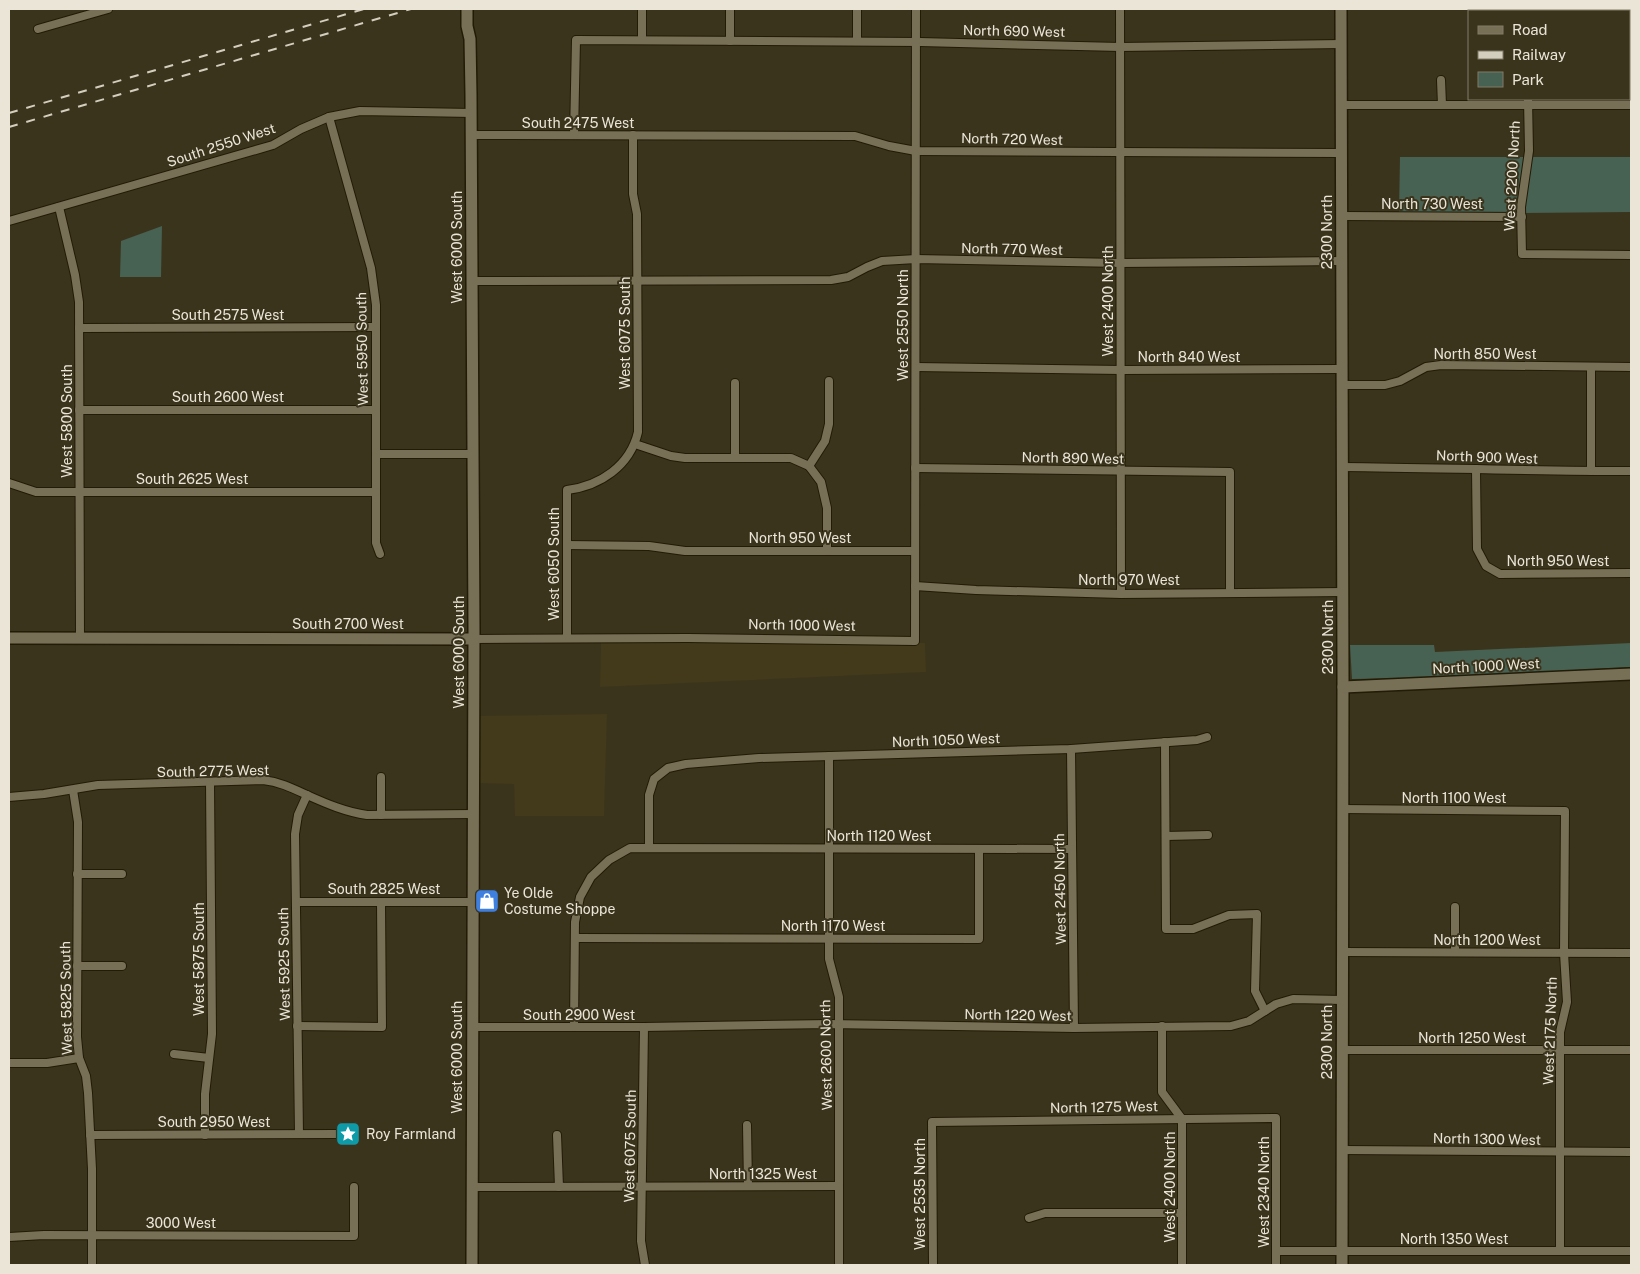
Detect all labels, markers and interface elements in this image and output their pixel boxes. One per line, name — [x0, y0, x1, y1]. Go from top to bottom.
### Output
legend — [1468, 10, 1630, 100]
text: Road — [1512, 21, 1548, 38]
street label: North 690 West — [963, 22, 1065, 40]
text: Railway — [1512, 46, 1566, 63]
text: Park — [1512, 71, 1544, 88]
street label: South 2475 West — [522, 115, 634, 131]
street label: South 2550 West — [165, 120, 277, 170]
street label: West 2200 North — [1501, 120, 1523, 232]
street label: North 720 West — [961, 130, 1063, 148]
street label: West 6000 South — [449, 191, 465, 303]
street label: 2300 North — [1319, 195, 1335, 269]
street label: North 730 West — [1381, 196, 1483, 212]
street label: North 770 West — [961, 240, 1063, 258]
street label: West 2400 North — [1100, 245, 1116, 357]
street label: West 2550 North — [895, 269, 911, 381]
street label: West 6075 South — [617, 277, 633, 390]
street label: West 5950 South — [353, 292, 371, 406]
street label: South 2575 West — [171, 307, 285, 323]
street label: North 850 West — [1433, 346, 1537, 362]
street label: North 840 West — [1137, 349, 1241, 365]
street label: West 5800 South — [59, 364, 75, 478]
street label: South 2600 West — [172, 389, 284, 405]
street label: North 900 West — [1436, 447, 1538, 467]
street label: North 890 West — [1021, 449, 1125, 467]
street label: South 2625 West — [136, 471, 248, 487]
street label: West 6050 South — [546, 507, 562, 621]
street label: North 950 West — [749, 530, 851, 546]
street label: North 950 West — [1507, 553, 1609, 569]
street label: North 970 West — [1078, 572, 1180, 588]
street label: West 6000 South — [451, 596, 467, 708]
street label: 2300 North — [1320, 600, 1336, 674]
street label: South 2700 West — [292, 616, 404, 632]
street label: North 1000 West — [748, 616, 856, 634]
street label: North 1000 West — [1432, 655, 1540, 677]
street label: North 1050 West — [892, 730, 1000, 750]
street label: South 2775 West — [157, 762, 269, 780]
street label: North 1100 West — [1401, 790, 1507, 806]
street label: North 1120 West — [827, 828, 931, 844]
street label: West 2450 North — [1051, 833, 1069, 945]
street label: South 2825 West — [327, 881, 441, 897]
place label: Ye Olde Costume Shoppe — [504, 885, 615, 917]
shop icon: Ye Olde Costume Shoppe — [474, 888, 500, 914]
street label: West 5875 South — [191, 902, 207, 1016]
street label: West 5925 South — [275, 907, 293, 1021]
street label: North 1170 West — [781, 918, 885, 934]
street label: North 1200 West — [1433, 932, 1541, 948]
street label: West 5825 South — [57, 941, 75, 1055]
street label: West 2175 North — [1540, 977, 1560, 1085]
street label: West 2600 North — [817, 999, 835, 1111]
street label: West 6000 South — [449, 1001, 465, 1113]
street label: 2300 North — [1319, 1005, 1335, 1079]
street label: North 1220 West — [964, 1006, 1072, 1024]
street label: South 2900 West — [523, 1007, 635, 1023]
street label: North 1250 West — [1418, 1030, 1526, 1046]
street label: West 6075 South — [621, 1089, 639, 1203]
street label: North 1275 West — [1050, 1098, 1158, 1116]
street label: South 2950 West — [158, 1114, 271, 1130]
place icon: Roy Farmland — [335, 1121, 361, 1147]
place label: Roy Farmland — [366, 1126, 456, 1142]
street label: North 1300 West — [1433, 1130, 1541, 1148]
street label: West 2400 North — [1162, 1131, 1178, 1243]
street label: West 2340 North — [1256, 1136, 1272, 1248]
street label: West 2535 North — [912, 1138, 928, 1250]
street label: North 1325 West — [709, 1166, 817, 1182]
street label: 3000 West — [146, 1215, 216, 1231]
street label: North 1350 West — [1400, 1231, 1508, 1247]

